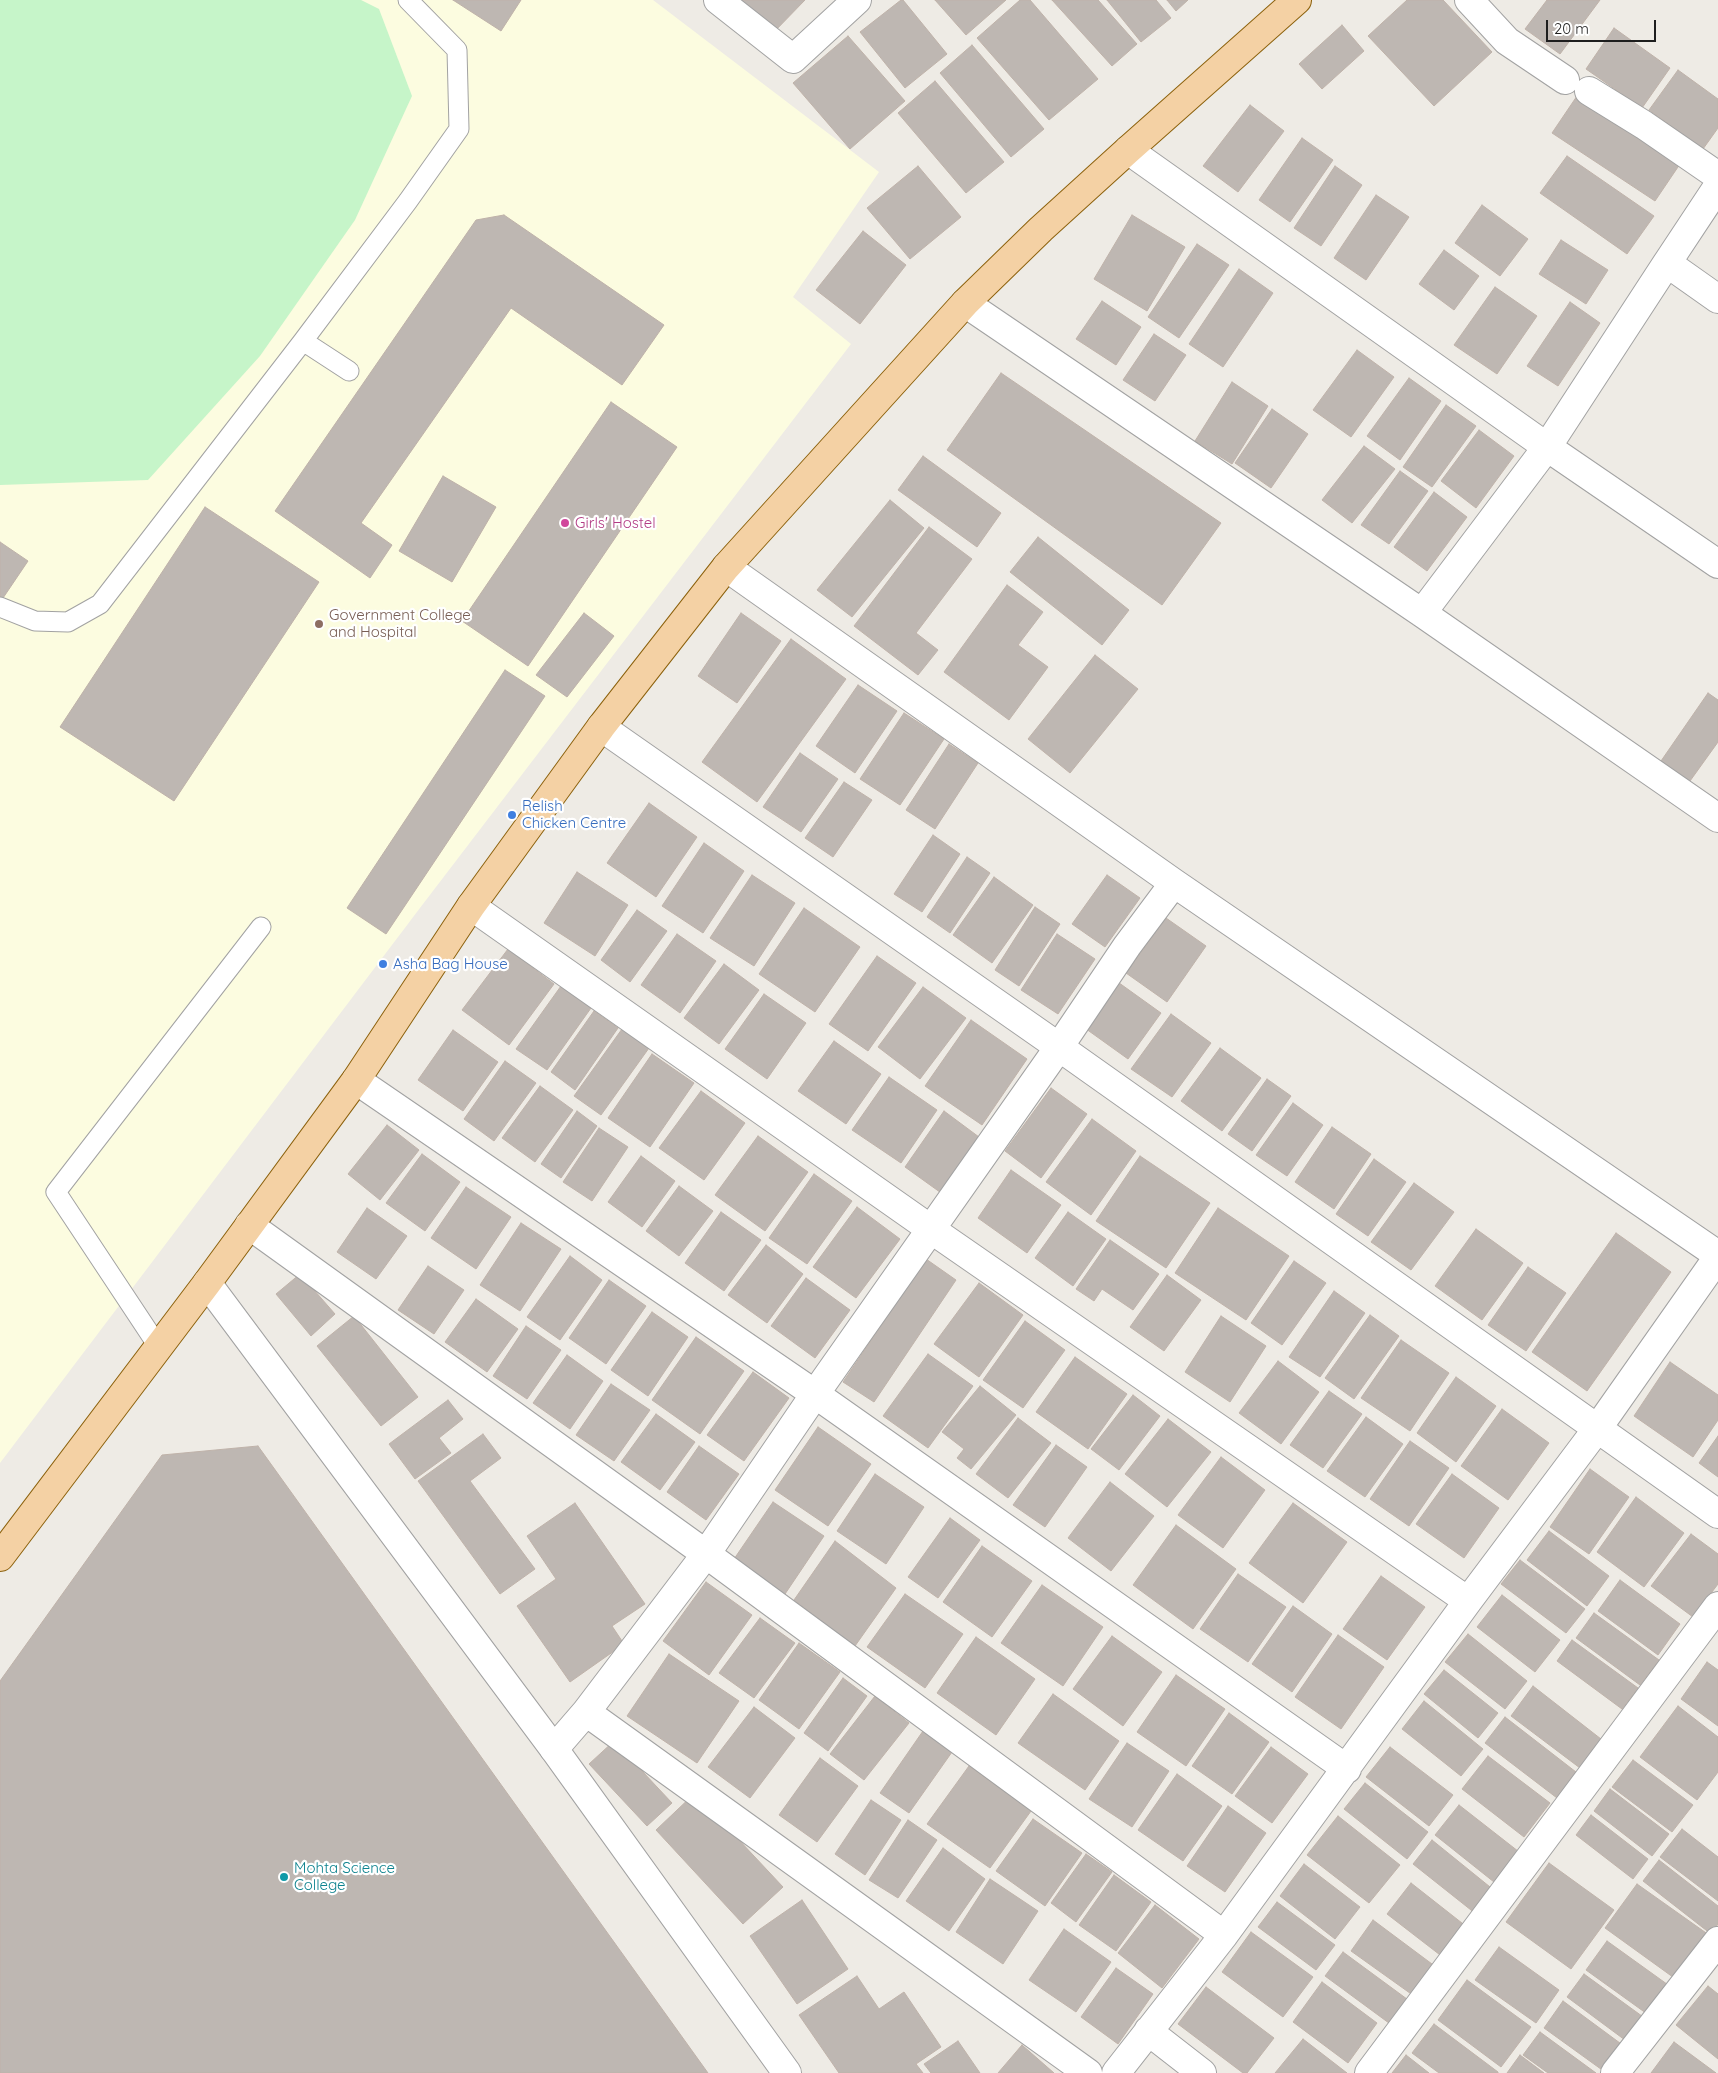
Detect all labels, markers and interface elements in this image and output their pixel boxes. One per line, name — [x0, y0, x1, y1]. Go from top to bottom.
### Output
scale bar — [1548, 10, 1658, 42]
text: 20 m — [1554, 19, 1589, 38]
place label: Girls' Hostel — [575, 514, 656, 532]
marker: Girls' Hostel — [559, 517, 571, 529]
place label: Government College and Hospital — [329, 606, 471, 641]
marker: Government College and Hospital — [313, 618, 325, 630]
place label: Relish Chicken Centre — [522, 797, 626, 832]
marker: Relish Chicken Centre — [506, 809, 518, 821]
place label: Asha Bag House — [393, 955, 508, 973]
marker: Asha Bag House — [377, 958, 389, 970]
place label: Mohta Science College — [294, 1859, 395, 1894]
marker: Mohta Science College — [278, 1871, 290, 1883]

